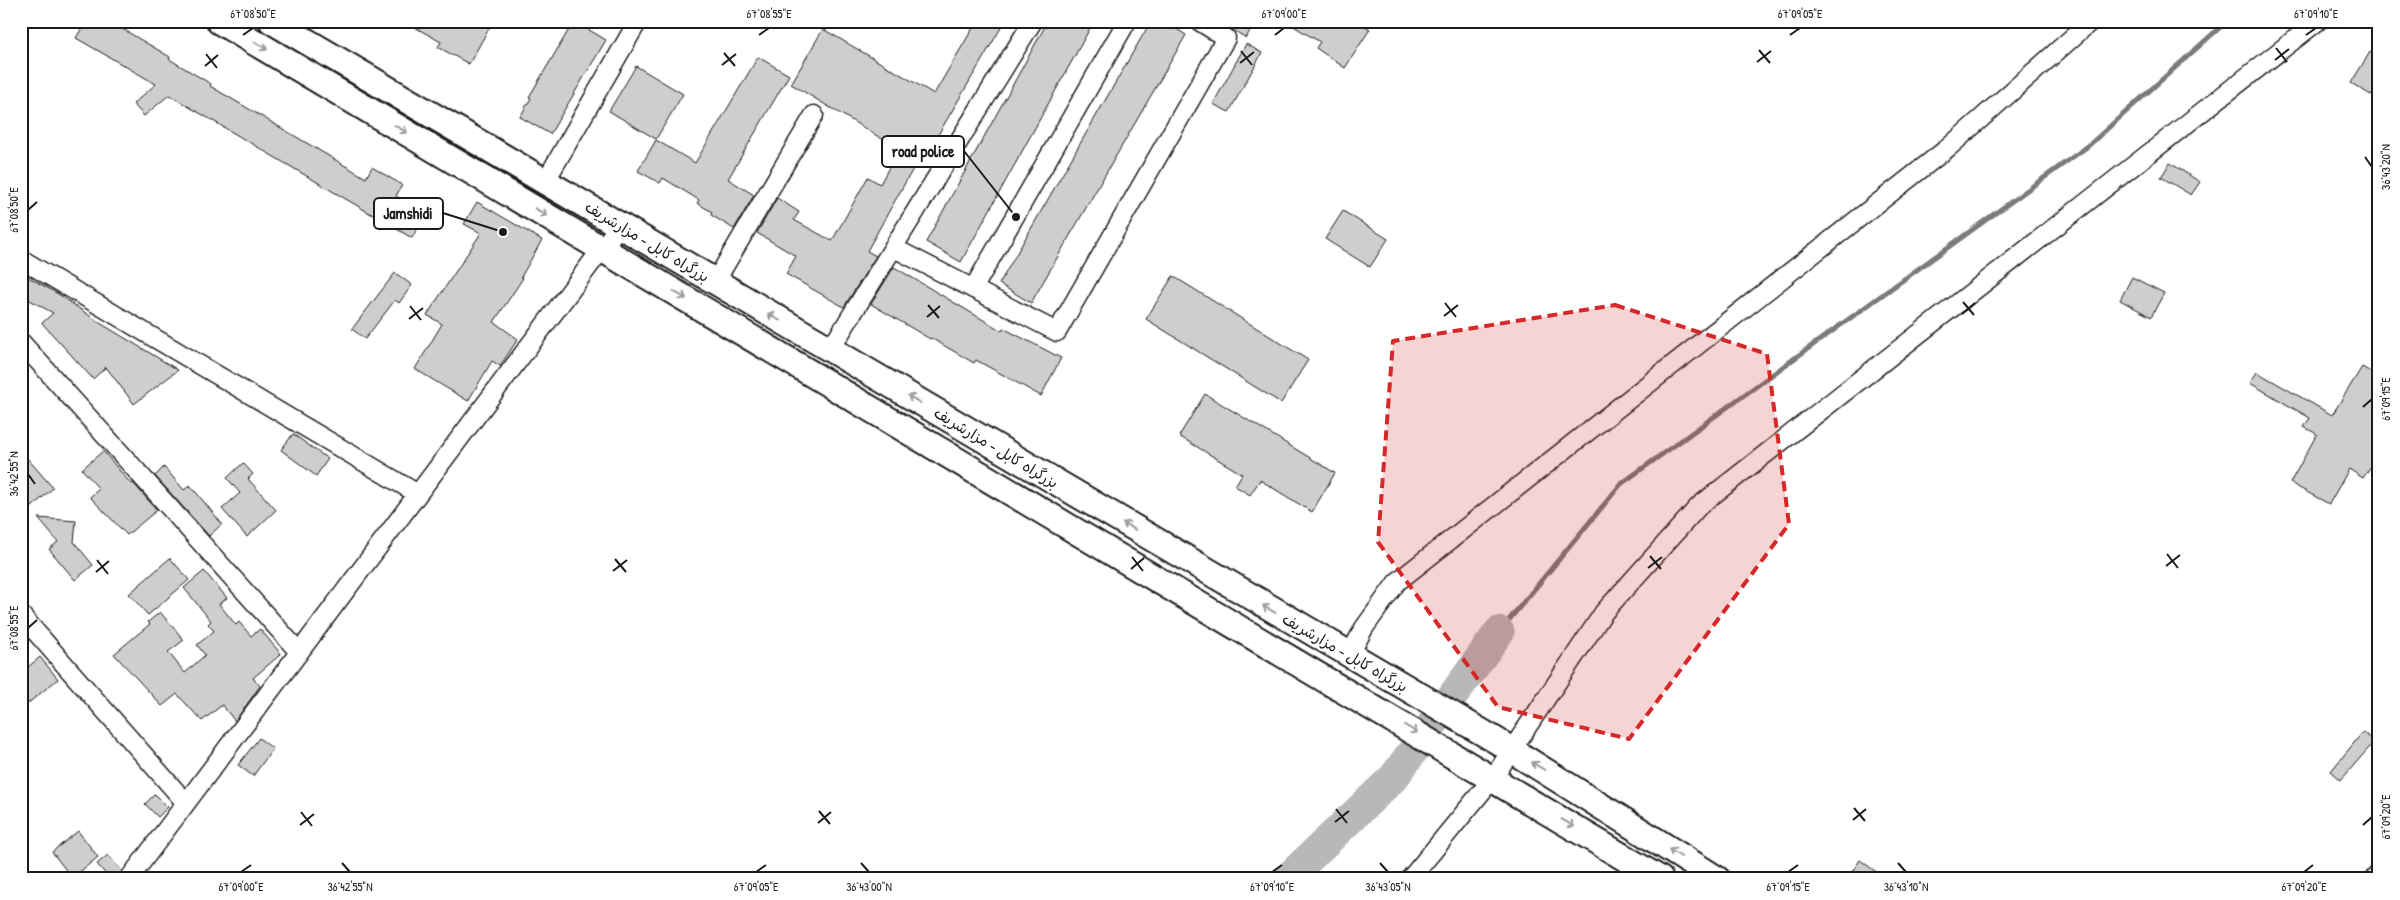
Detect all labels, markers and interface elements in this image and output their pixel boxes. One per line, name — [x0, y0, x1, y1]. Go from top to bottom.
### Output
text: 67°08'50"E — [230, 5, 276, 22]
text: 67°08'55"E — [746, 5, 792, 22]
text: 67°09'00"E — [1262, 5, 1307, 22]
text: 67°09'05"E — [1778, 5, 1823, 22]
text: 67°09'10"E — [2294, 5, 2339, 22]
one-way arrow — [254, 42, 268, 52]
one-way arrow — [393, 125, 407, 135]
callout: road police — [882, 136, 964, 167]
text: road police — [892, 140, 955, 163]
text: 36°43'20"N — [2377, 144, 2394, 190]
text: 67°08'50"E — [5, 187, 22, 233]
street label: بزرگراه کابل - مزارشریف — [581, 196, 713, 287]
callout: Jamshidi — [374, 198, 443, 229]
text: Jamshidi — [383, 202, 433, 224]
one-way arrow — [533, 208, 547, 218]
one-way arrow — [673, 290, 688, 300]
one-way arrow — [767, 311, 781, 321]
text: 67°09'15"E — [2377, 376, 2394, 421]
one-way arrow — [907, 394, 921, 404]
street label: بزرگراه کابل - مزارشریف — [930, 402, 1062, 493]
text: 36°42'55"N — [5, 451, 22, 497]
one-way arrow — [1123, 521, 1137, 531]
one-way arrow — [1263, 603, 1277, 613]
text: 67°08'55"E — [5, 605, 22, 651]
street label: بزرگراه کابل - مزارشریف — [1279, 608, 1412, 697]
one-way arrow — [1404, 725, 1418, 735]
one-way arrow — [1531, 761, 1545, 771]
text: 67°09'20"E — [2377, 794, 2394, 840]
one-way arrow — [1560, 819, 1574, 829]
one-way arrow — [1669, 848, 1683, 858]
text: 67°09'00"E — [219, 878, 264, 895]
text: 36°42'55"N — [327, 878, 373, 895]
text: 67°09'05"E — [734, 878, 779, 895]
text: 36°43'00"N — [846, 878, 892, 895]
text: 67°09'10"E — [1250, 878, 1295, 895]
text: 36°43'05"N — [1365, 878, 1411, 895]
text: 67°09'15"E — [1766, 878, 1811, 895]
text: 36°43'10"N — [1884, 878, 1928, 895]
text: 67°09'20"E — [2281, 878, 2327, 895]

